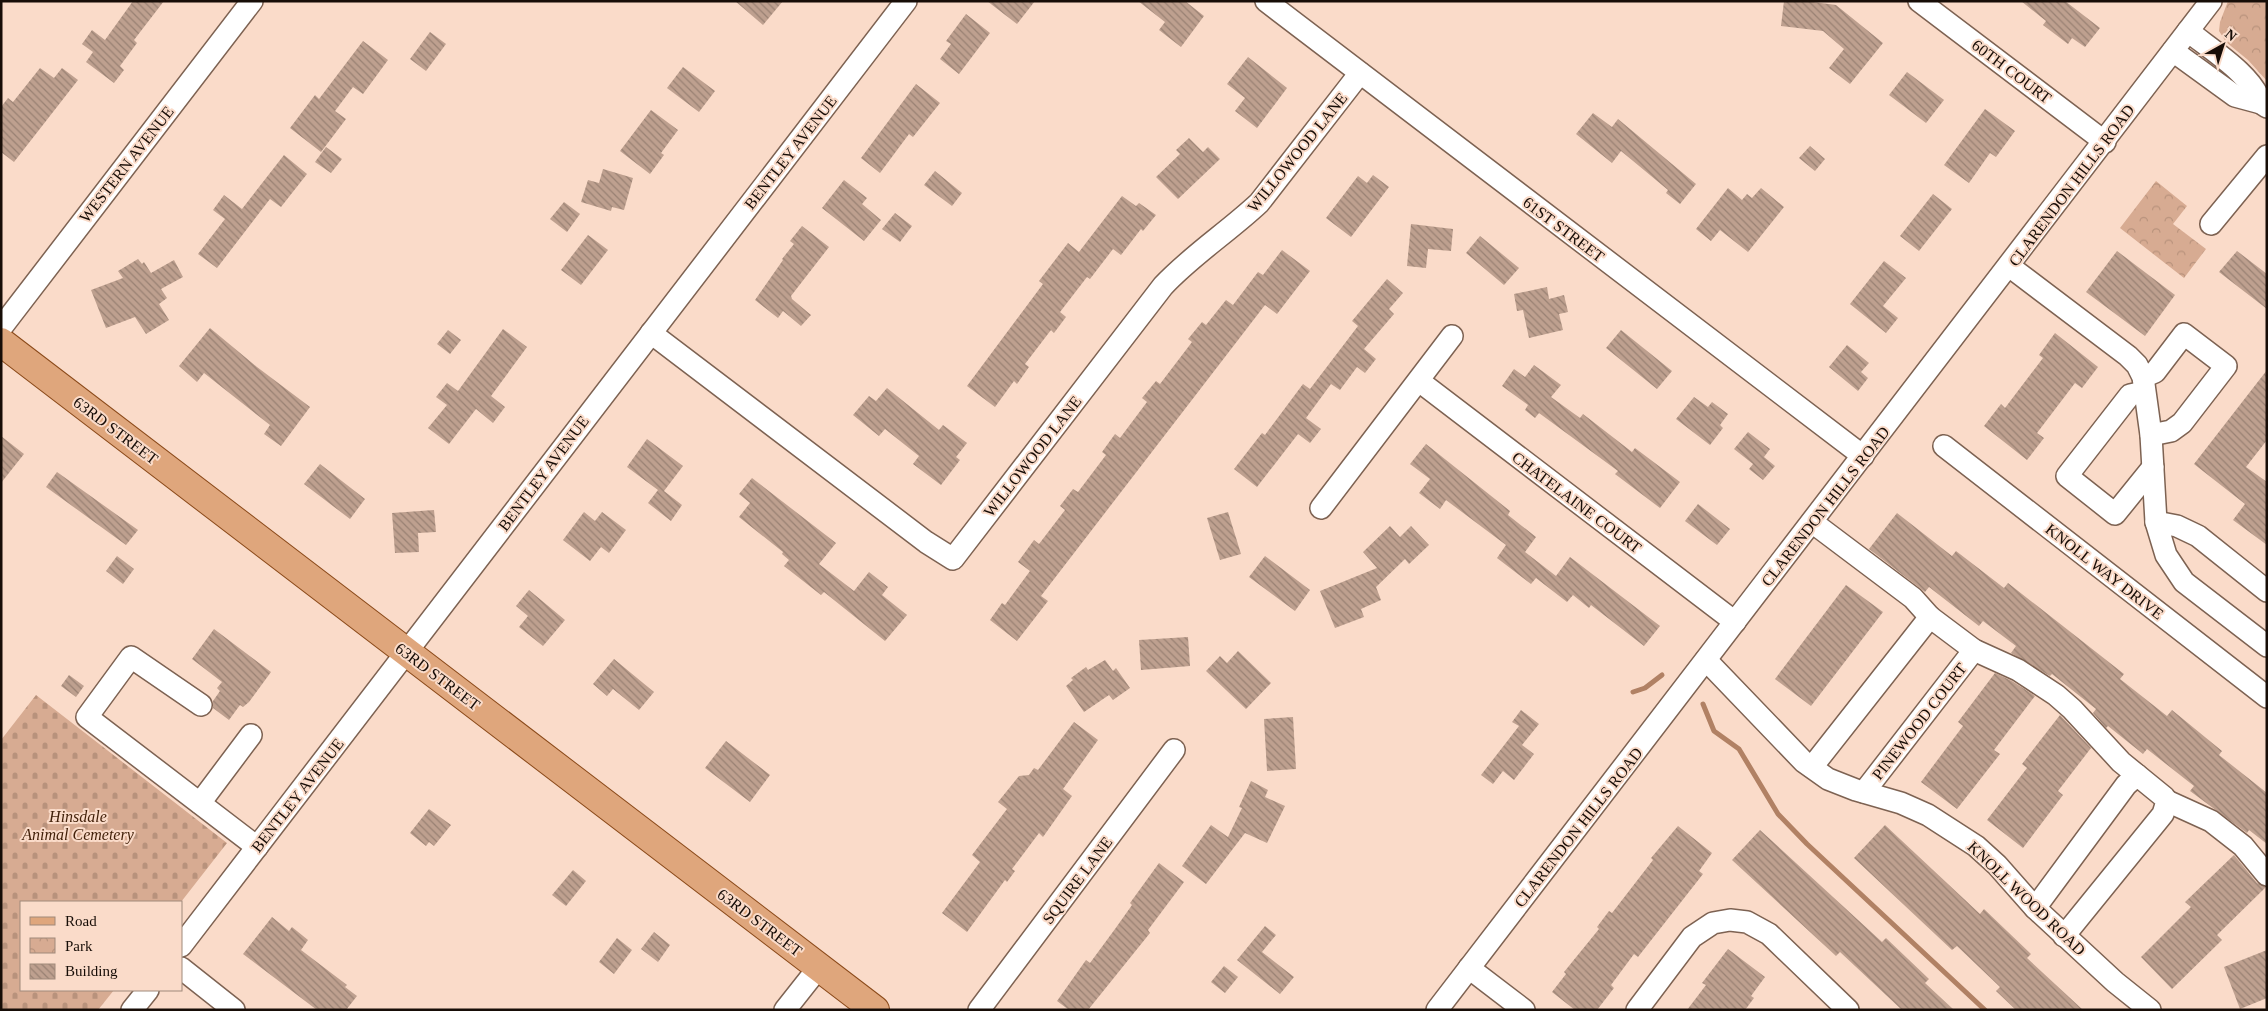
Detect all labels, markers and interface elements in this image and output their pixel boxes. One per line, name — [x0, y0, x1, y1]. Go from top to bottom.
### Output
north arrow — [2198, 20, 2248, 70]
text: N — [2222, 26, 2240, 44]
street label: 60TH COURT — [1969, 36, 2055, 107]
street label: WILLOWOOD LANE — [1244, 89, 1351, 215]
street label: BENTLEY AVENUE — [741, 92, 840, 212]
street label: CLARENDON HILLS ROAD — [2005, 101, 2138, 269]
street label: WESTERN AVENUE — [76, 103, 177, 226]
street label: 61ST STREET — [1520, 193, 1608, 266]
street label: 63RD STREET — [70, 393, 161, 468]
street label: WILLOWOOD LANE — [980, 393, 1085, 520]
street label: BENTLEY AVENUE — [495, 413, 592, 534]
street label: CLARENDON HILLS ROAD — [1758, 423, 1893, 589]
street label: CHATELAINE COURT — [1509, 448, 1645, 557]
street label: KNOLL WAY DRIVE — [2042, 520, 2167, 623]
street label: 63RD STREET — [392, 639, 483, 714]
street label: PINEWOOD COURT — [1869, 660, 1970, 783]
street label: BENTLEY AVENUE — [248, 735, 347, 855]
street label: CLARENDON HILLS ROAD — [1511, 744, 1646, 910]
park label: Hinsdale Animal Cemetery — [21, 808, 135, 844]
street label: SQUIRE LANE — [1039, 833, 1116, 927]
street label: KNOLL WOOD ROAD — [1964, 838, 2089, 959]
street label: 63RD STREET — [714, 885, 805, 960]
legend — [20, 901, 182, 991]
text: Road — [65, 913, 97, 929]
text: Park — [65, 938, 93, 954]
text: Building — [65, 963, 118, 979]

